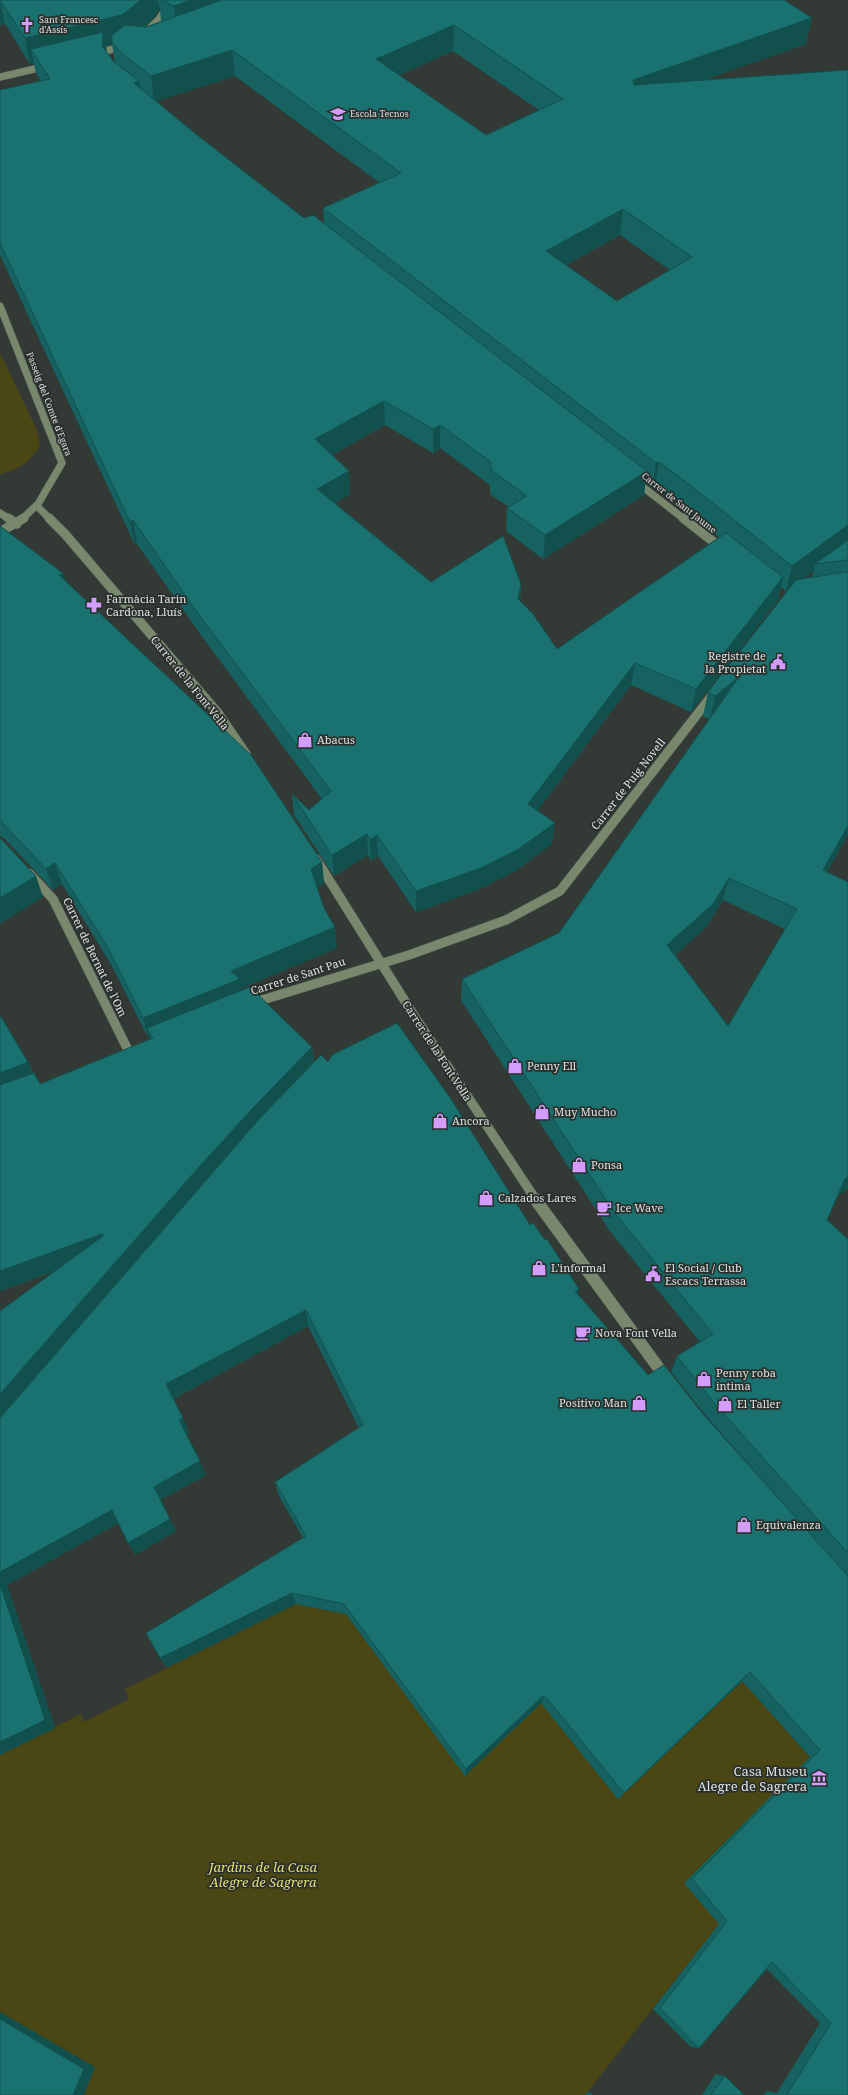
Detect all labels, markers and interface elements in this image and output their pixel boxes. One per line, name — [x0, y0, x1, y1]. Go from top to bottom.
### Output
place label: Sant Francesc d'Assís — [39, 13, 99, 36]
church icon: Sant Francesc d'Assís — [18, 16, 36, 34]
school or university icon: Escola Tecnos — [329, 105, 347, 123]
place label: Escola Tecnos — [350, 107, 409, 120]
street label: Passeig del Comte d'Egara — [24, 350, 75, 458]
street label: Carrer de Sant Jaume — [639, 469, 720, 536]
place label: Farmàcia Tarin Cardona, Lluís — [106, 591, 186, 619]
pharmacy icon: Farmàcia Tarin Cardona, Lluís — [85, 596, 103, 614]
street label: Carrer de la Font Vella — [148, 632, 233, 733]
place label: Registre de la Propietat — [705, 648, 766, 676]
public building icon: Registre de la Propietat — [769, 653, 787, 671]
shop icon: Abacus — [296, 731, 314, 749]
place label: Abacus — [317, 732, 355, 747]
street label: Carrer de Puig Novell — [587, 734, 668, 833]
street label: Carrer de Bernat de l'Om — [60, 895, 131, 1019]
street label: Carrer de Sant Pau — [249, 953, 347, 998]
street label: Carrer de la Font Vella — [399, 998, 476, 1104]
shop icon: Penny Ell — [506, 1057, 524, 1075]
place label: Penny Ell — [527, 1058, 577, 1073]
shop icon: Muy Mucho — [533, 1103, 551, 1121]
place label: Muy Mucho — [554, 1104, 616, 1119]
shop icon: Ancora — [431, 1112, 449, 1130]
place label: Ancora — [452, 1113, 490, 1128]
shop icon: Ponsa — [570, 1156, 588, 1174]
place label: Ponsa — [591, 1157, 622, 1172]
shop icon: Calzados Lares — [477, 1189, 495, 1207]
place label: Calzados Lares — [498, 1190, 576, 1205]
cafe icon: Ice Wave — [595, 1199, 613, 1217]
place label: Ice Wave — [616, 1200, 664, 1215]
shop icon: L'informal — [530, 1259, 548, 1277]
place label: L'informal — [551, 1260, 606, 1275]
place label: El Social / Club Escacs Terrassa — [665, 1260, 746, 1288]
public building icon: El Social / Club Escacs Terrassa — [644, 1265, 662, 1283]
cafe icon: Nova Font Vella — [574, 1324, 592, 1342]
place label: Nova Font Vella — [595, 1325, 677, 1340]
place label: Penny roba intima — [716, 1365, 776, 1393]
shop icon: Penny roba intima — [695, 1370, 713, 1388]
shop icon: Positivo Man — [630, 1394, 648, 1412]
place label: Positivo Man — [559, 1395, 627, 1410]
shop icon: El Taller — [716, 1395, 734, 1413]
place label: El Taller — [737, 1396, 781, 1411]
shop icon: Equivalenza — [735, 1516, 753, 1534]
place label: Equivalenza — [756, 1517, 821, 1532]
place label: Casa Museu Alegre de Sagrera — [697, 1762, 807, 1795]
museum icon: Casa Museu Alegre de Sagrera — [810, 1769, 828, 1787]
park label: Jardins de la Casa Alegre de Sagrera — [206, 1858, 318, 1891]

